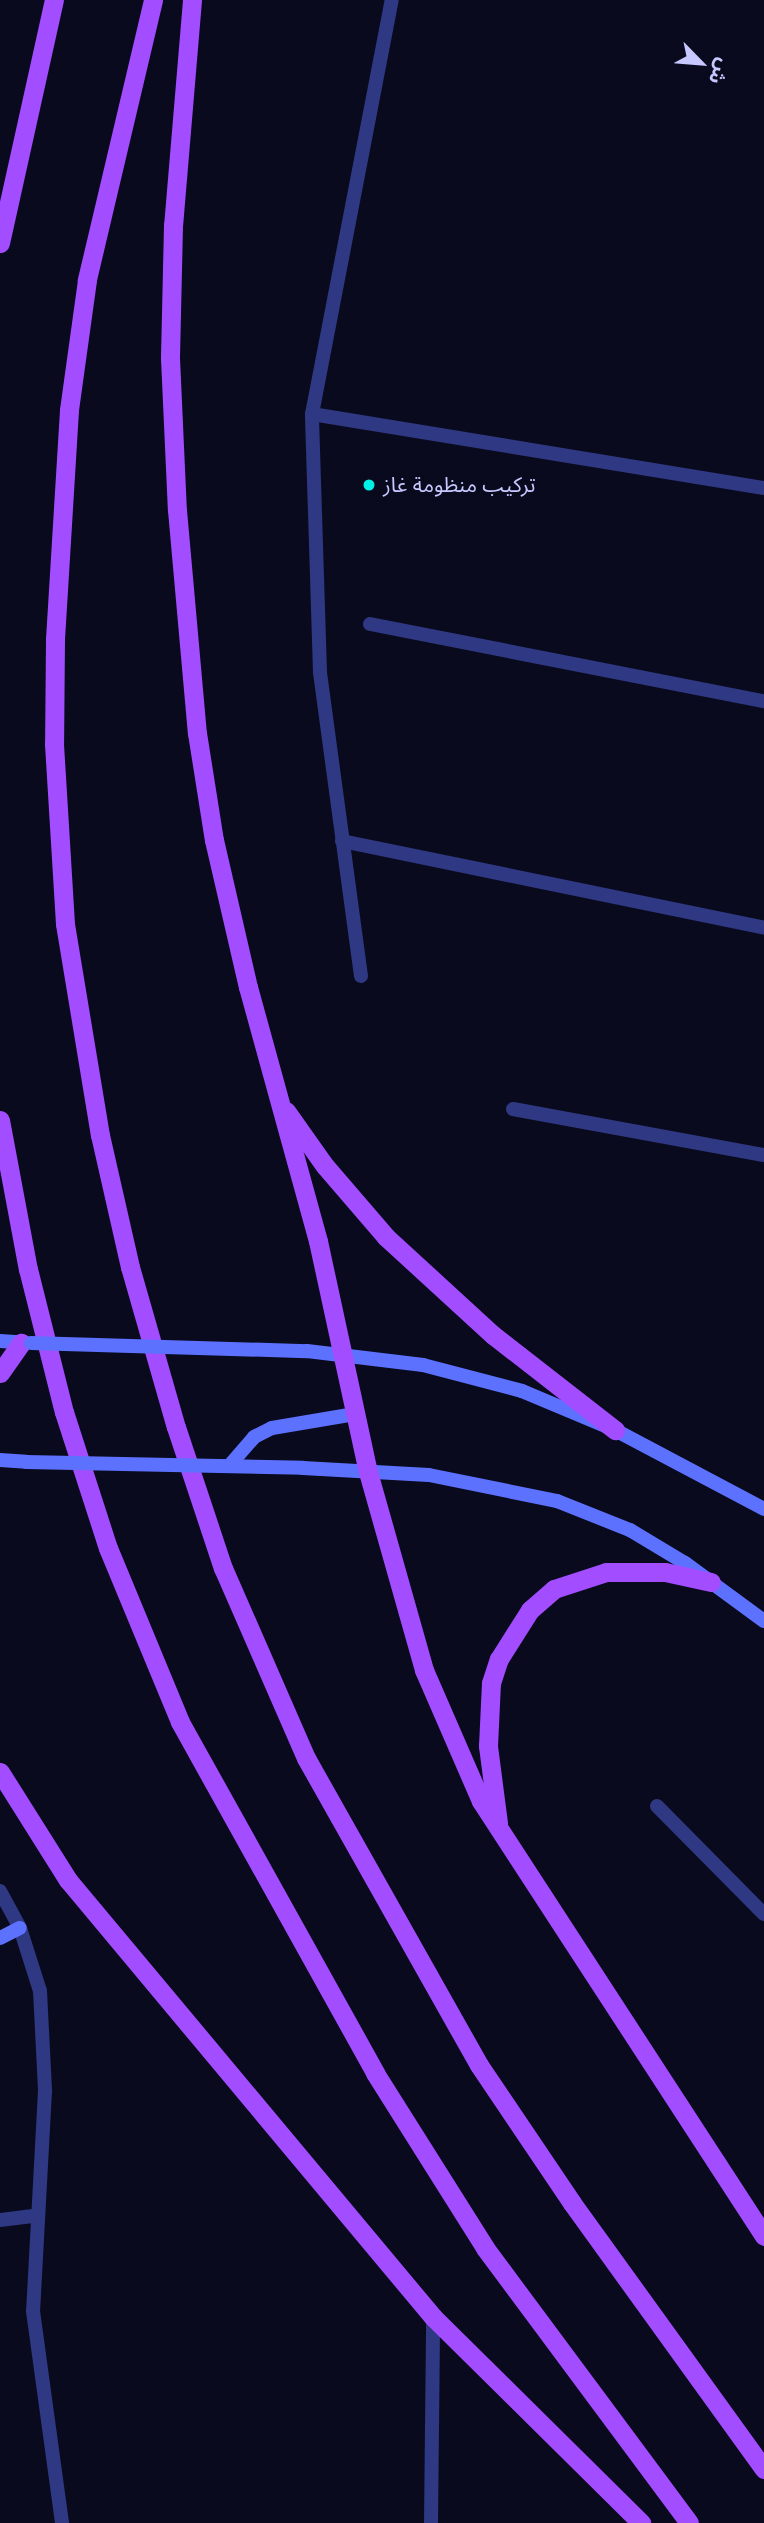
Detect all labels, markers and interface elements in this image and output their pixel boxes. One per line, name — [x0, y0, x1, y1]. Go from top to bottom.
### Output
north arrow — [666, 28, 736, 98]
text: ش — [705, 55, 736, 88]
place label: تركيب منظومة غاز — [383, 472, 536, 498]
marker: تركيب منظومة غاز — [361, 477, 377, 493]

